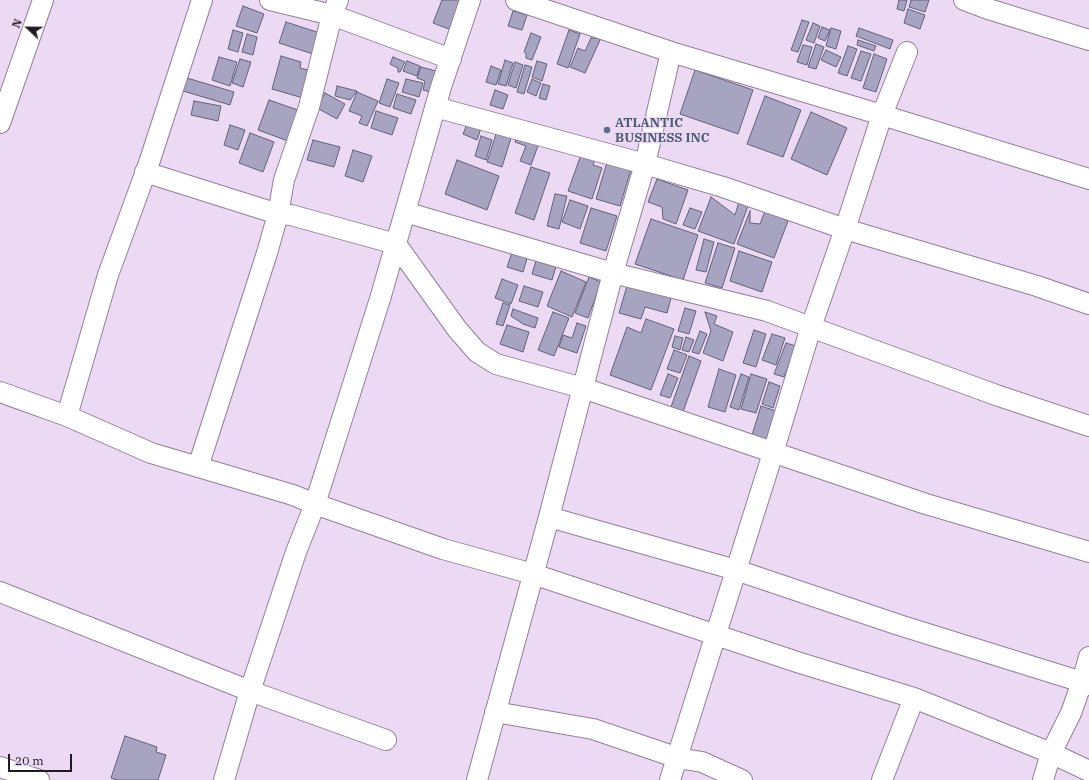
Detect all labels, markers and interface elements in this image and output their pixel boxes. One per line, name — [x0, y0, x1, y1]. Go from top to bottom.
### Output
north arrow — [8, 8, 48, 48]
text: N — [9, 17, 25, 30]
place label: ATLANTIC BUSINESS INC — [615, 115, 709, 146]
marker: ATLANTIC BUSINESS INC — [602, 125, 612, 135]
scale bar — [10, 746, 74, 772]
text: 20 m — [15, 753, 44, 768]

